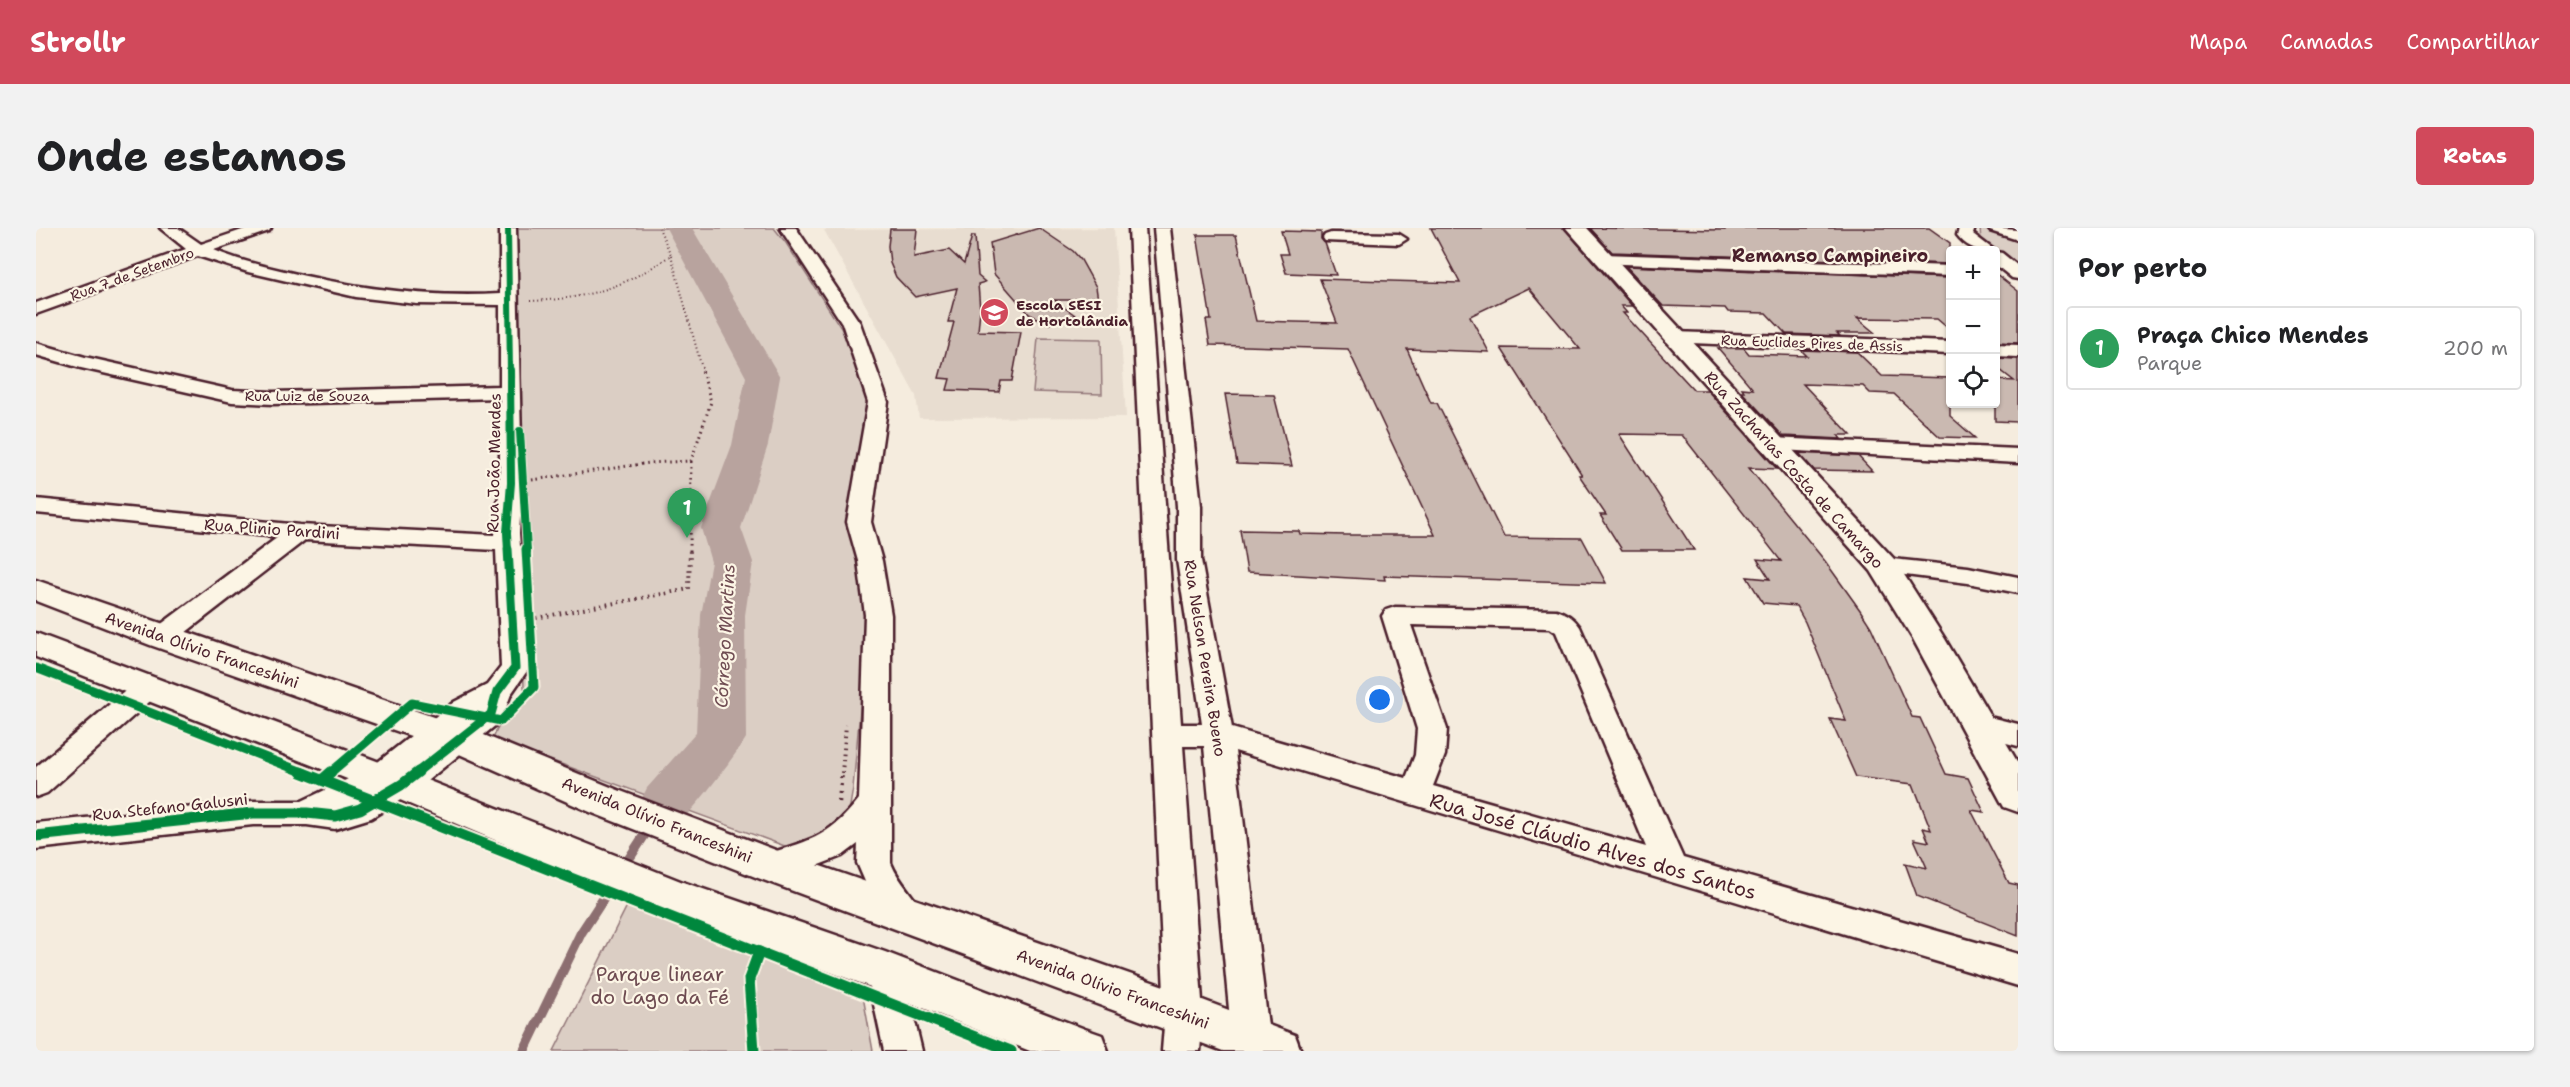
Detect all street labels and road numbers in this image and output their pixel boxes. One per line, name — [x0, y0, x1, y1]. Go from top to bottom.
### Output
street label: Rua 7 de Setembro — [68, 243, 196, 305]
street label: Rua Euclides Pires de Assis — [1721, 331, 1903, 355]
street label: Rua Zacharias Costa de Camargo — [1700, 367, 1888, 573]
street label: Rua Luiz de Souza — [245, 387, 370, 405]
street label: Rua João Mendes — [482, 393, 506, 533]
street label: Rua Plinio Pardini — [203, 514, 341, 544]
street label: Rua Nelson Pereira Bueno — [1179, 558, 1231, 758]
street label: Avenida Olívio Franceshini — [102, 607, 302, 693]
street label: Avenida Olívio Franceshini — [559, 772, 755, 868]
street label: Rua José Cláudio Alves dos Santos — [1427, 787, 1759, 905]
street label: Rua Stefano Galusni — [91, 788, 249, 826]
street label: Avenida Olívio Franceshini — [1014, 944, 1212, 1034]

